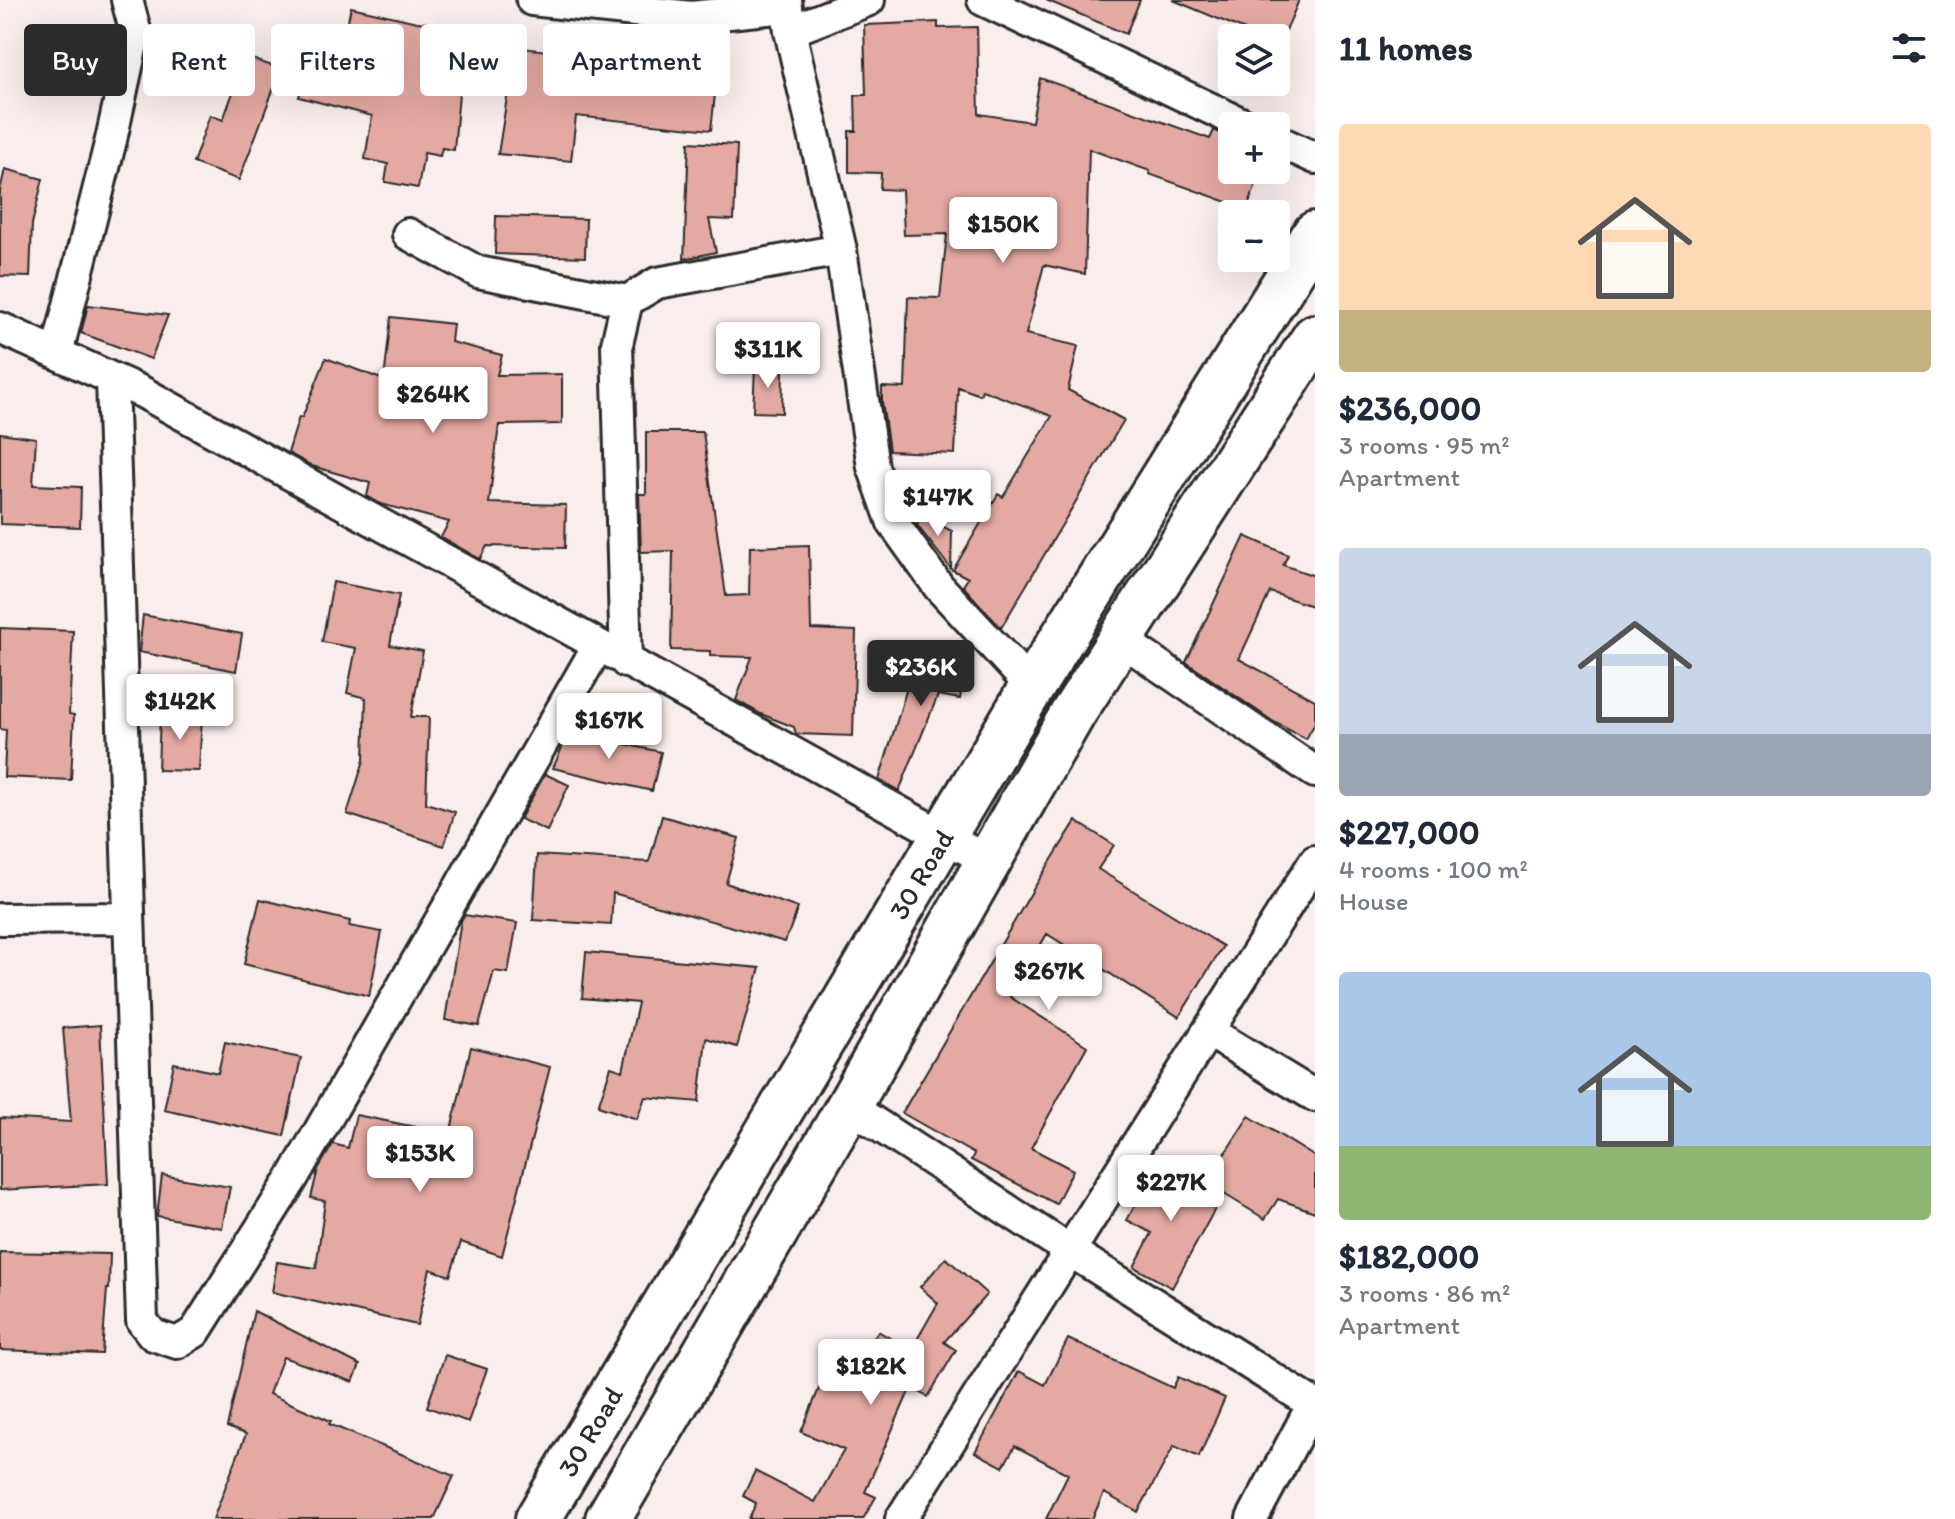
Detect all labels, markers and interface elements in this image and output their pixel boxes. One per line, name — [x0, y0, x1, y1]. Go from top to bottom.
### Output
chip: Buy — [24, 24, 127, 96]
chip: Rent — [143, 24, 255, 96]
chip: Filters — [271, 24, 404, 96]
chip: New — [420, 24, 527, 96]
chip: Apartment — [543, 24, 730, 96]
map controls — [1218, 24, 1290, 272]
button: layers — [1218, 24, 1290, 96]
icon: filters — [1887, 26, 1931, 70]
text: 11 homes — [1339, 28, 1473, 69]
button: + — [1218, 112, 1290, 184]
icon: home — [1563, 176, 1707, 320]
pin: $150K — [947, 197, 1059, 265]
button: − — [1218, 200, 1290, 272]
text: $150K — [967, 207, 1039, 239]
pin: $311K — [712, 322, 824, 390]
text: $311K — [734, 332, 802, 364]
pin: $264K — [377, 367, 489, 435]
text: $264K — [397, 377, 469, 409]
text: $236,000 — [1339, 388, 1482, 429]
text: 3 rooms · 95 m² — [1339, 429, 1510, 461]
text: Apartment — [1339, 461, 1460, 493]
pin: $147K — [882, 470, 994, 538]
text: $147K — [903, 480, 973, 512]
icon: home — [1563, 600, 1707, 744]
pin: $236K — [865, 640, 977, 708]
text: $236K — [885, 650, 957, 682]
pin: $142K — [124, 674, 236, 742]
text: $142K — [144, 684, 216, 716]
pin: $167K — [553, 693, 665, 761]
text: $167K — [575, 703, 643, 735]
text: $227,000 — [1339, 812, 1480, 853]
street label: 30 Road — [881, 822, 961, 925]
text: 4 rooms · 100 m² — [1339, 853, 1528, 885]
text: House — [1339, 885, 1409, 917]
pin: $267K — [993, 944, 1105, 1012]
text: $267K — [1014, 954, 1084, 986]
icon: home — [1563, 1024, 1707, 1168]
pin: $153K — [364, 1126, 476, 1194]
text: $153K — [385, 1136, 455, 1168]
pin: $227K — [1115, 1155, 1227, 1223]
text: $227K — [1136, 1165, 1206, 1197]
text: $182,000 — [1339, 1236, 1479, 1277]
text: 3 rooms · 86 m² — [1339, 1277, 1510, 1309]
text: Apartment — [1339, 1309, 1460, 1341]
pin: $182K — [815, 1339, 927, 1407]
text: $182K — [836, 1349, 906, 1381]
street label: 30 Road — [550, 1380, 630, 1483]

